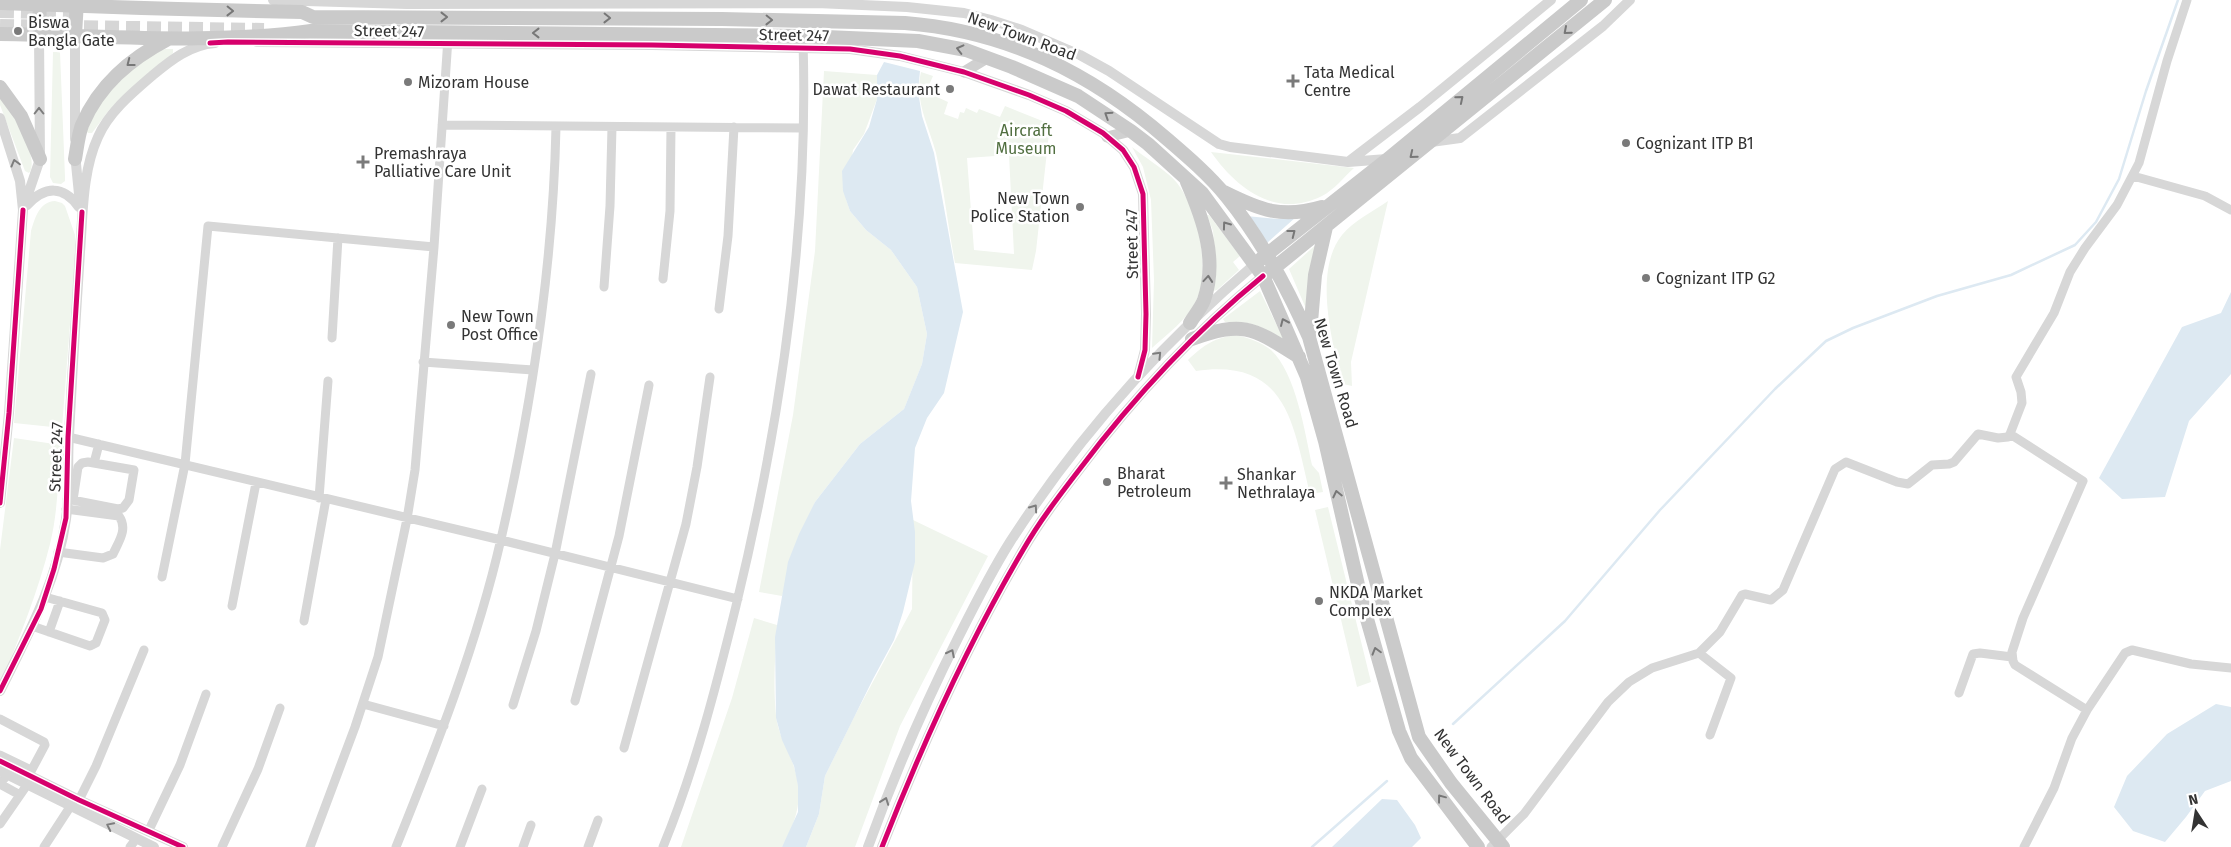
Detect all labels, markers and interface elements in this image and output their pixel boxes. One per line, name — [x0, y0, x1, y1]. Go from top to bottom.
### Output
one-way arrow — [227, 6, 235, 17]
street label: New Town Road — [965, 8, 1079, 64]
one-way arrow — [441, 12, 449, 22]
place label: Biswa Bangla Gate — [28, 13, 115, 50]
one-way arrow — [604, 13, 611, 23]
one-way arrow — [766, 14, 774, 25]
street label: Street 247 — [354, 21, 424, 41]
marker: Biswa Bangla Gate — [12, 25, 24, 37]
street label: Street 247 — [759, 25, 829, 45]
one-way arrow — [1563, 25, 1572, 34]
one-way arrow — [532, 28, 540, 38]
one-way arrow — [956, 44, 965, 55]
one-way arrow — [126, 57, 135, 66]
place label: Tata Medical Centre — [1304, 63, 1395, 100]
place label: Mizoram House — [418, 73, 529, 92]
marker: Tata Medical Centre — [1286, 74, 1300, 88]
marker: Mizoram House — [402, 76, 414, 88]
place label: Dawat Restaurant — [812, 80, 940, 99]
marker: Dawat Restaurant — [944, 83, 956, 95]
one-way arrow — [1455, 96, 1464, 105]
one-way arrow — [34, 107, 45, 115]
one-way arrow — [1104, 112, 1113, 121]
park label: Aircraft Museum — [996, 121, 1056, 158]
place label: Cognizant ITP B1 — [1636, 134, 1754, 153]
marker: Cognizant ITP B1 — [1620, 137, 1632, 149]
place label: Premashraya Palliative Care Unit — [374, 144, 511, 181]
one-way arrow — [1410, 149, 1419, 158]
marker: Premashraya Palliative Care Unit — [356, 155, 370, 169]
one-way arrow — [10, 159, 21, 168]
place label: New Town Police Station — [970, 189, 1070, 226]
marker: New Town Police Station — [1074, 201, 1086, 213]
street label: Street 247 — [1122, 209, 1142, 279]
one-way arrow — [1224, 222, 1232, 231]
one-way arrow — [1286, 231, 1295, 239]
place label: Cognizant ITP G2 — [1656, 269, 1776, 288]
marker: Cognizant ITP G2 — [1640, 272, 1652, 284]
one-way arrow — [1202, 274, 1213, 282]
place label: New Town Post Office — [461, 307, 538, 344]
street label: New Town Road — [1310, 316, 1362, 430]
one-way arrow — [1280, 318, 1291, 327]
marker: New Town Post Office — [445, 319, 457, 331]
one-way arrow — [1152, 352, 1161, 361]
street label: Street 247 — [45, 422, 67, 492]
place label: Bharat Petroleum — [1117, 464, 1192, 501]
place label: Shankar Nethralaya — [1237, 465, 1315, 502]
marker: Bharat Petroleum — [1101, 476, 1113, 488]
marker: Shankar Nethralaya — [1219, 476, 1233, 490]
one-way arrow — [1332, 489, 1343, 498]
one-way arrow — [1028, 505, 1037, 514]
place label: NKDA Market Complex — [1329, 583, 1423, 620]
marker: NKDA Market Complex — [1313, 595, 1325, 607]
one-way arrow — [1372, 648, 1382, 656]
one-way arrow — [945, 649, 955, 658]
street label: New Town Road — [1430, 725, 1514, 827]
north arrow — [2171, 787, 2221, 837]
text: N — [2187, 790, 2200, 809]
one-way arrow — [1438, 794, 1447, 804]
one-way arrow — [879, 797, 889, 806]
one-way arrow — [106, 822, 115, 832]

